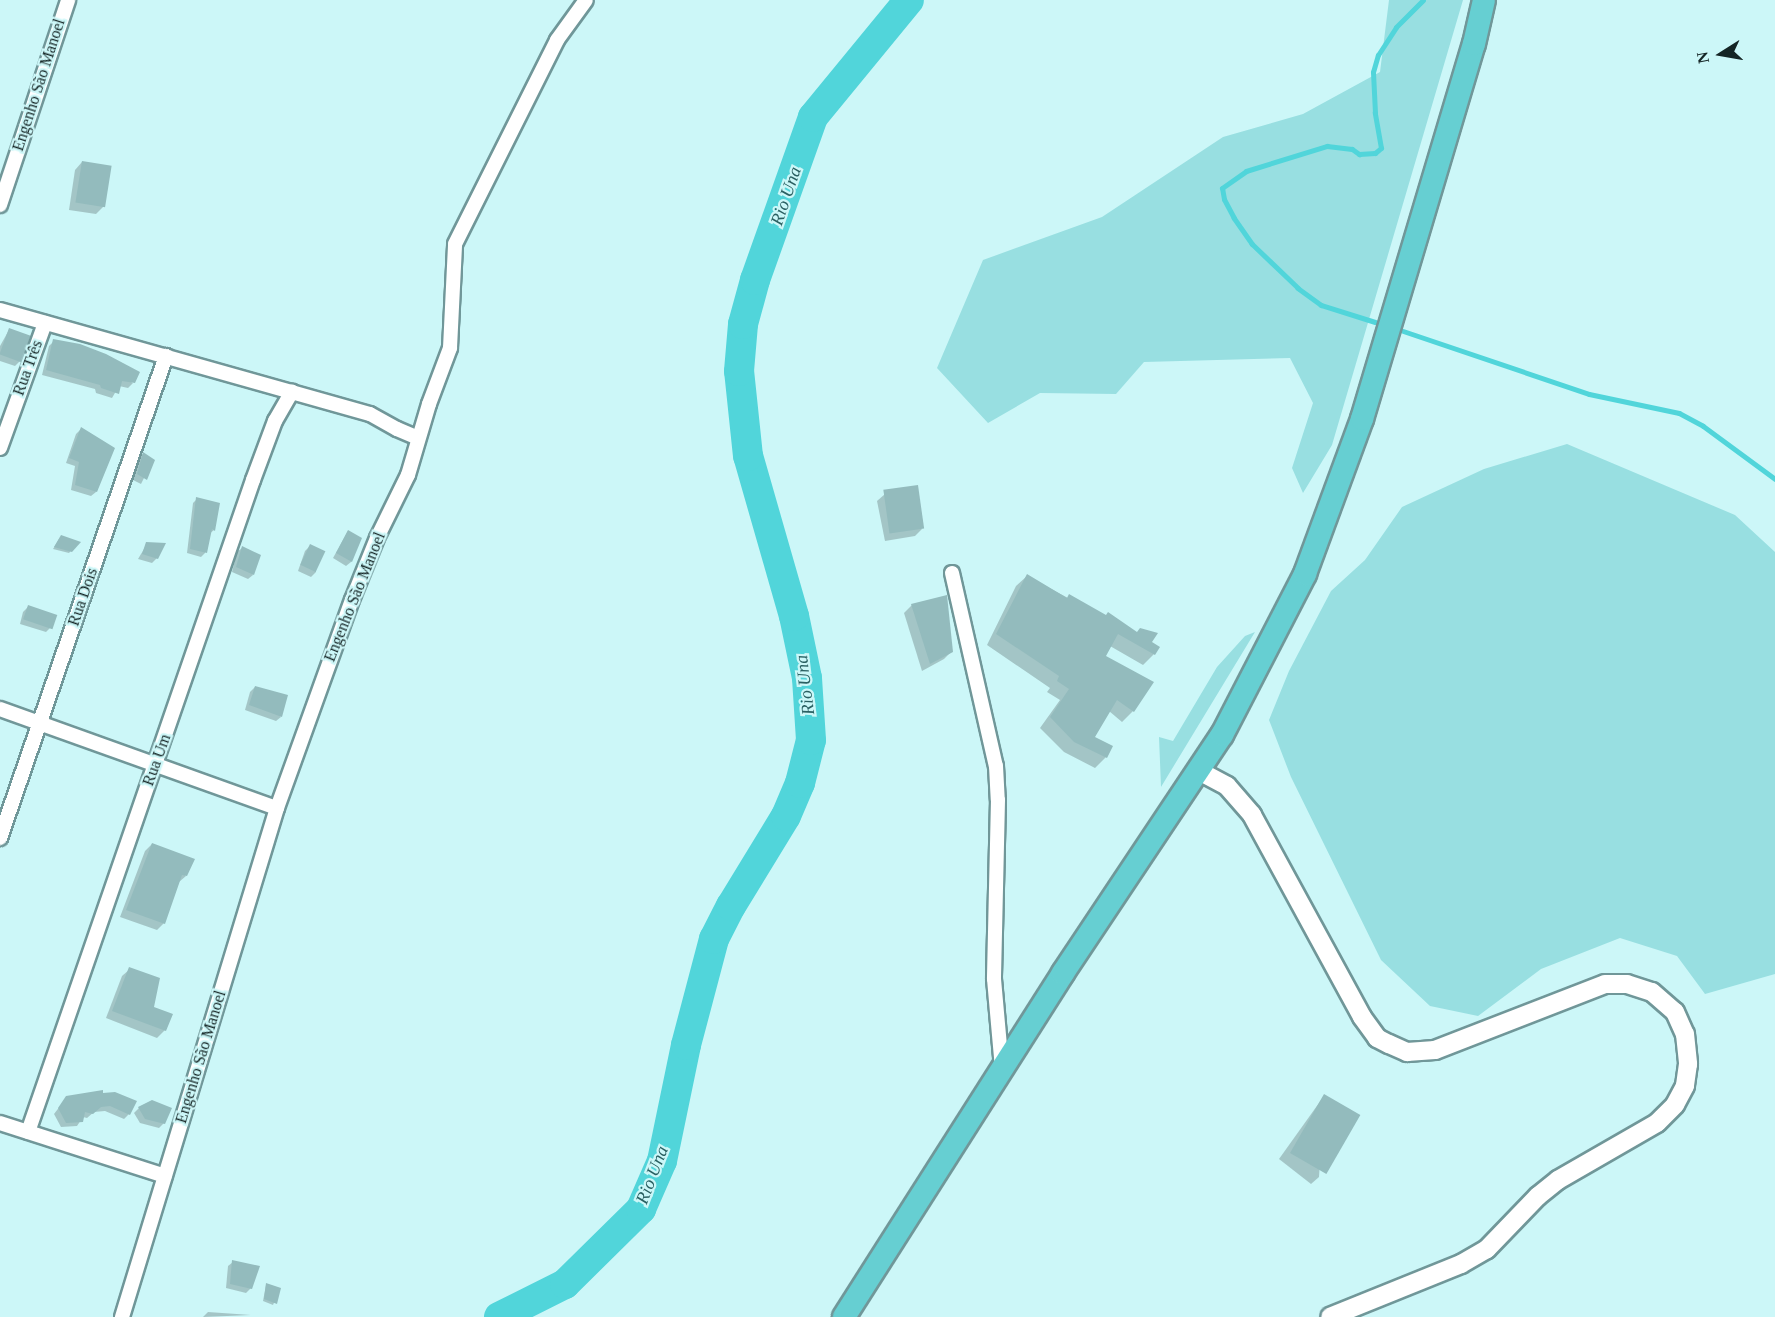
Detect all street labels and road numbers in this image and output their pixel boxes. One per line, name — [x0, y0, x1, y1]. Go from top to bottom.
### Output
street label: Engenho São Manoel — [9, 17, 69, 153]
street label: Rua Três — [9, 338, 47, 398]
street label: Engenho São Manoel — [320, 530, 390, 664]
street label: Rua Dois — [64, 566, 102, 628]
street label: Rua Um — [139, 731, 175, 789]
street label: Engenho São Manoel — [172, 988, 230, 1126]

